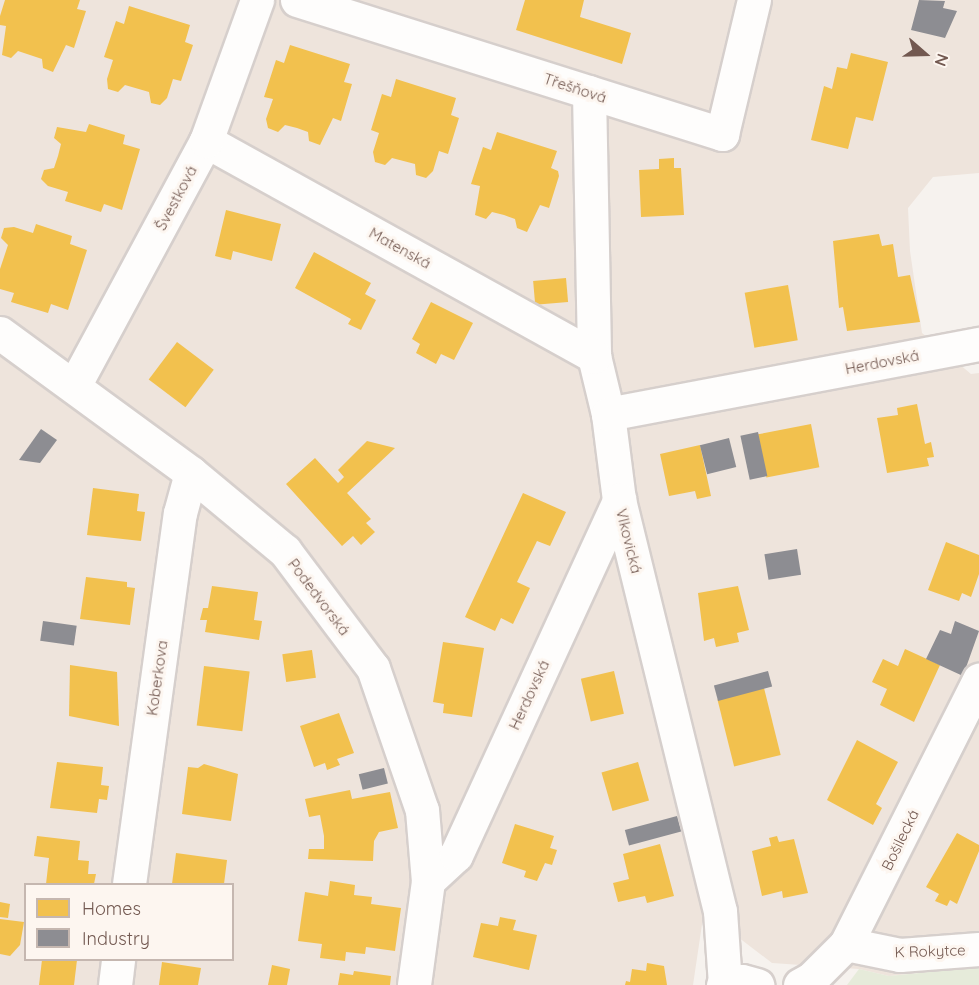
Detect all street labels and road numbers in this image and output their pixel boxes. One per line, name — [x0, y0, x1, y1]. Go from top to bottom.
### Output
street label: Třešňová — [541, 69, 609, 107]
street label: Švestková — [151, 163, 201, 233]
street label: Matenská — [366, 224, 434, 272]
street label: Herdovská — [844, 346, 920, 378]
street label: Vlkovická — [612, 507, 646, 575]
street label: Podedvorská — [284, 555, 354, 639]
street label: Koberkova — [143, 639, 171, 717]
street label: Herdovská — [505, 657, 553, 733]
street label: Bošilecká — [878, 807, 922, 873]
street label: K Rokytce — [894, 941, 966, 961]

